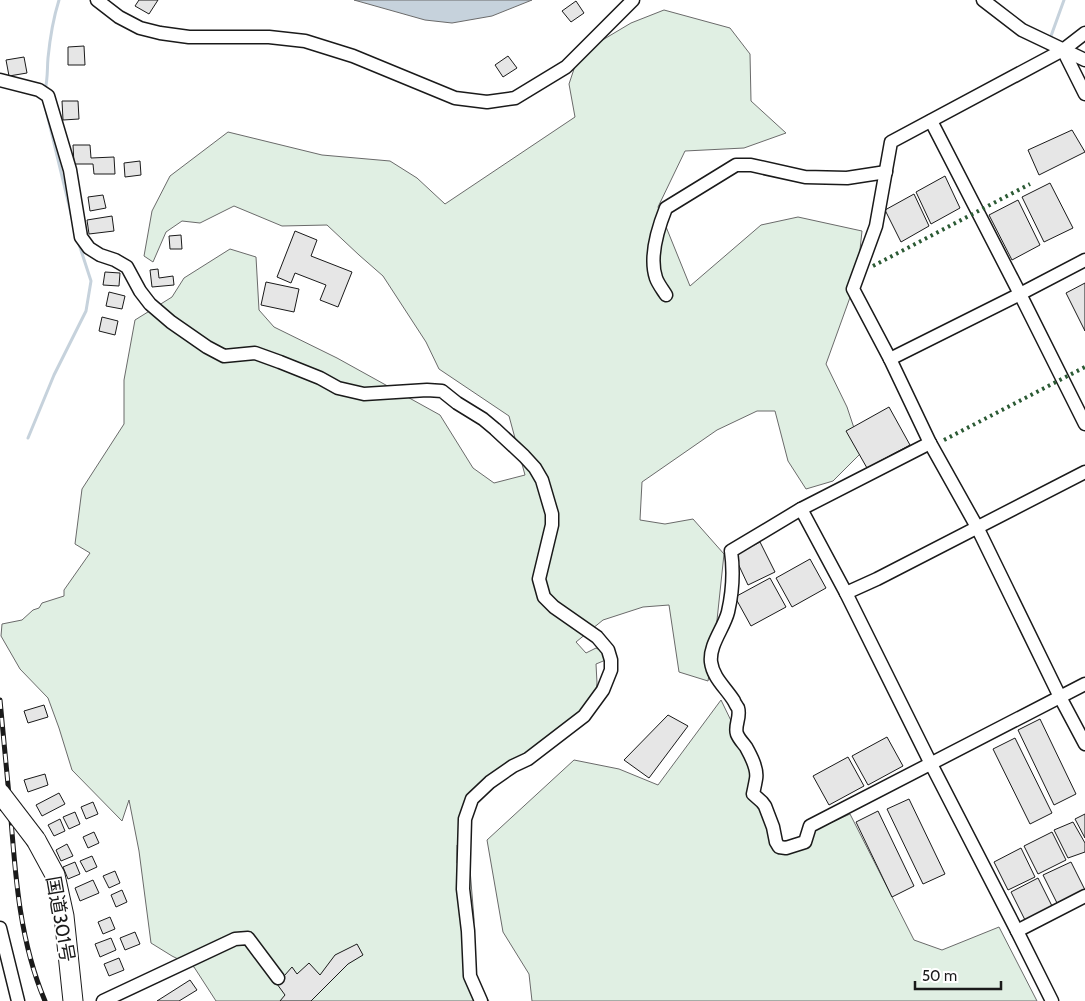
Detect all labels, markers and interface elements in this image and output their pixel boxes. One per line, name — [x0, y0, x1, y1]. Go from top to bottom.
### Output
street label: 国道301号 — [42, 874, 79, 964]
scale bar — [915, 958, 1001, 990]
text: 50 m — [922, 967, 957, 985]

